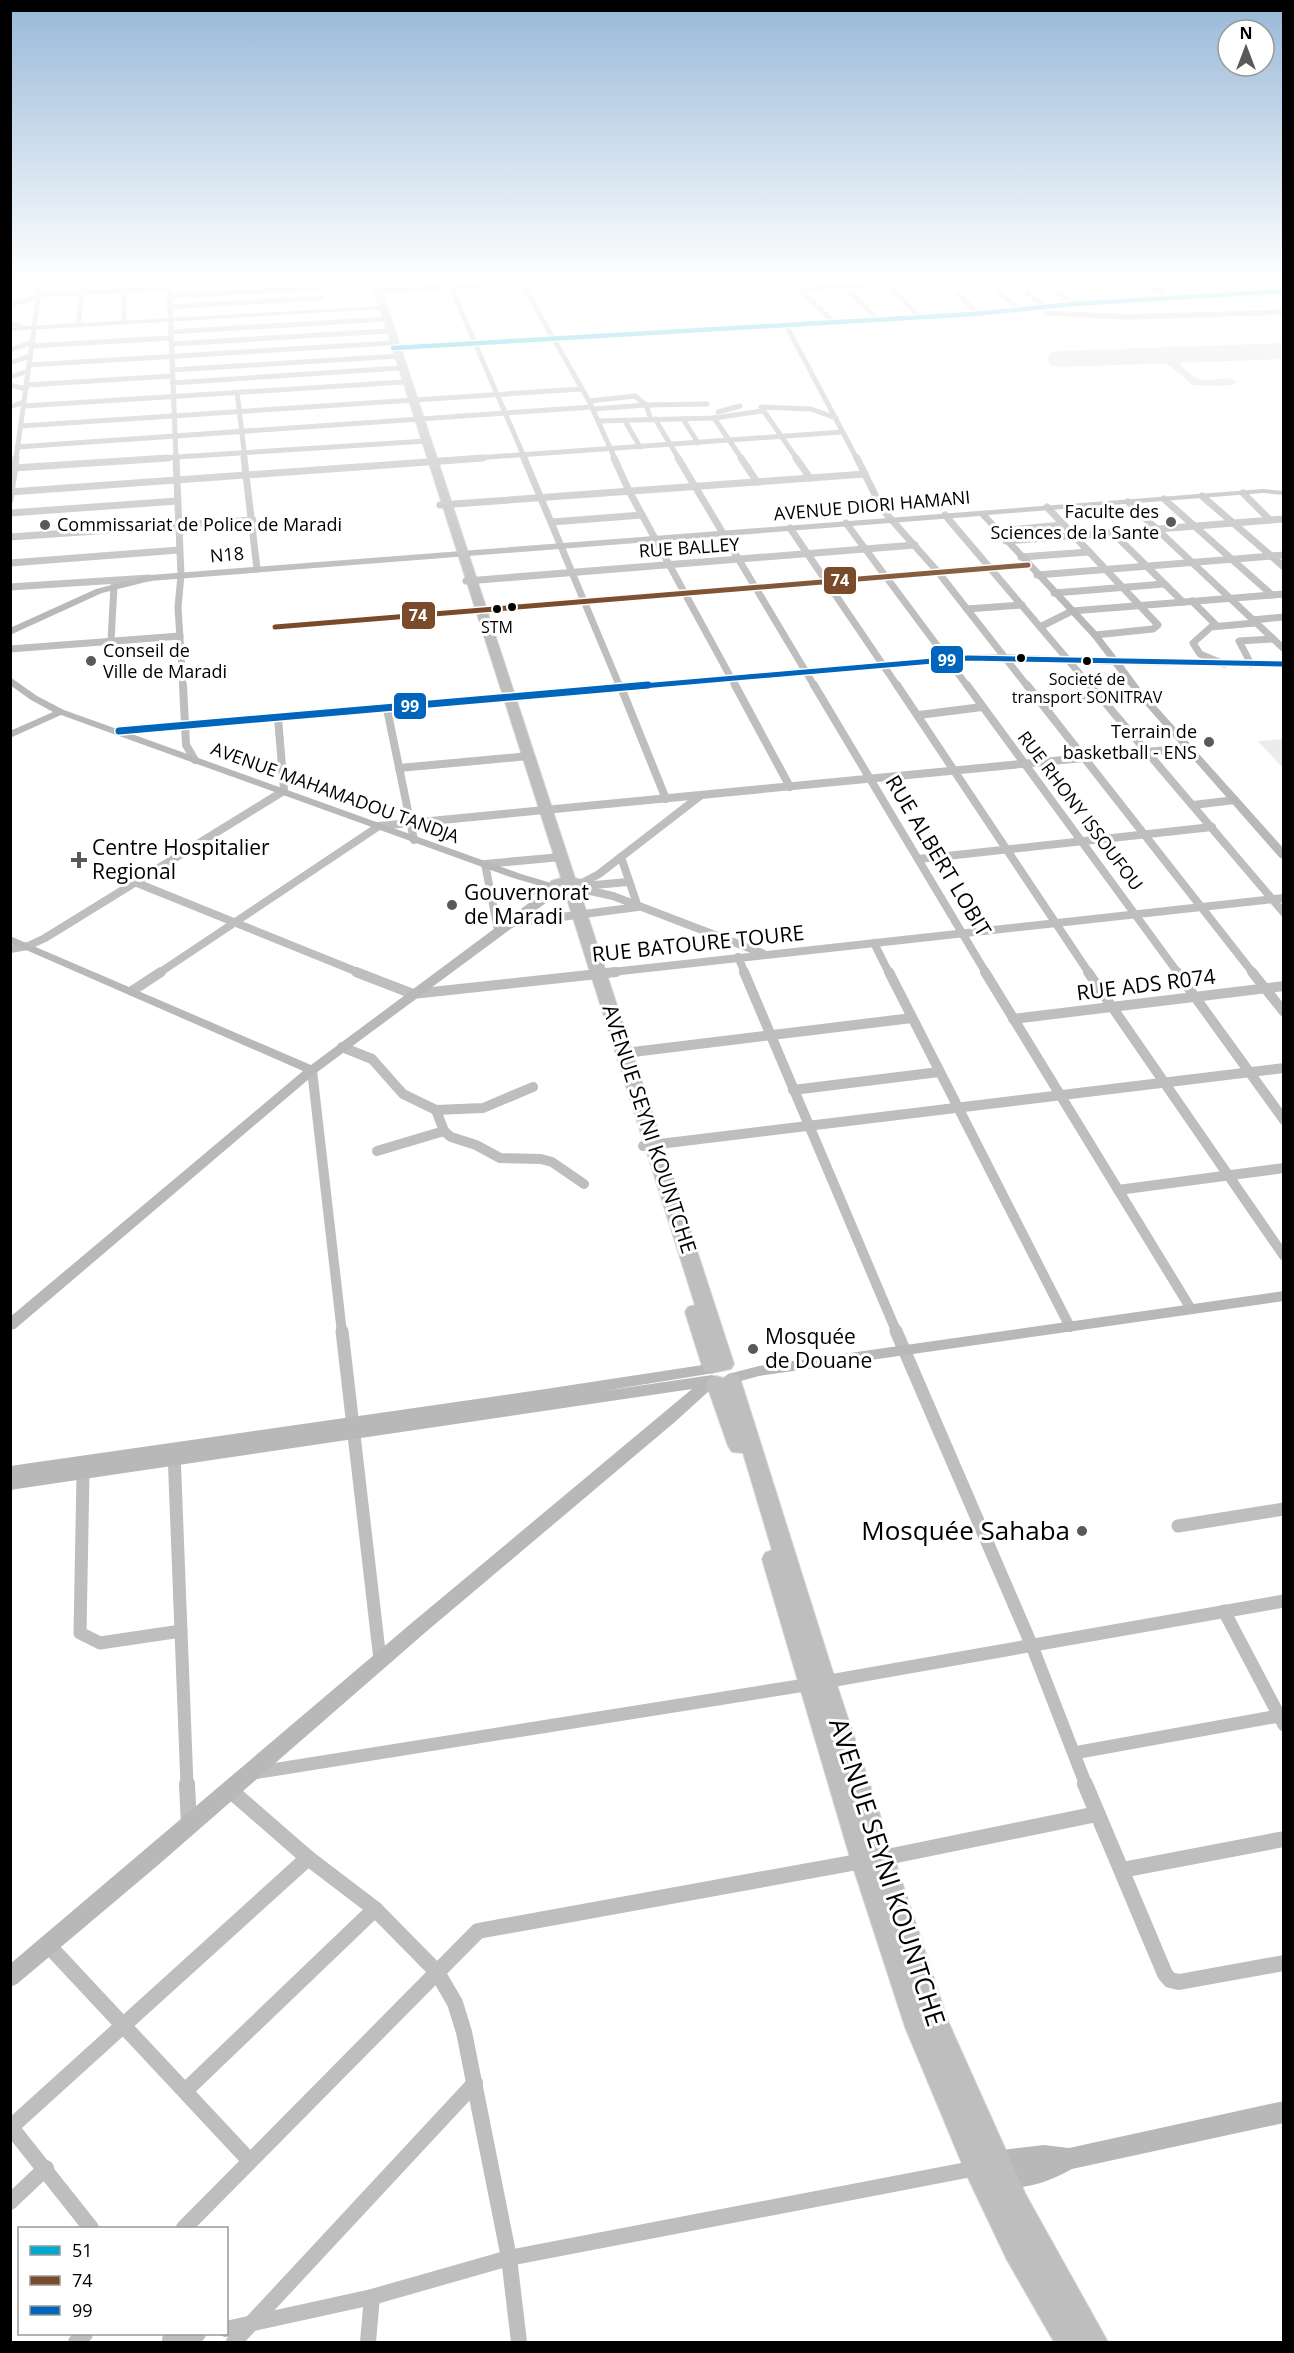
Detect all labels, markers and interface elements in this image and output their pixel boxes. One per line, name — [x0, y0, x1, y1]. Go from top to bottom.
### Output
north arrow — [1216, 18, 1276, 78]
text: N — [1239, 22, 1253, 44]
street label: AVENUE DIORI HAMANI — [773, 484, 971, 526]
place label: Faculte des Sciences de la Sante — [990, 499, 1159, 544]
place label: Commissariat de Police de Maradi — [57, 512, 342, 536]
marker: Faculte des Sciences de la Sante — [1164, 515, 1178, 529]
marker: Commissariat de Police de Maradi — [38, 518, 52, 532]
street label: RUE BALLEY — [638, 531, 741, 562]
street label: N18 — [209, 541, 245, 567]
line badge: 74 — [823, 566, 857, 595]
text: 74 — [831, 569, 849, 591]
line badge: 74 — [401, 601, 436, 630]
unlabelled marker — [506, 601, 518, 613]
marker: STM — [491, 603, 503, 615]
text: 74 — [409, 604, 427, 626]
place label: STM — [481, 616, 513, 638]
place label: Conseil de Ville de Maradi — [103, 638, 227, 683]
line badge: 99 — [930, 645, 964, 674]
text: 99 — [938, 649, 956, 671]
unlabelled marker — [1015, 652, 1027, 664]
marker: Conseil de Ville de Maradi — [84, 654, 98, 668]
marker: Societé de transport SONITRAV — [1081, 655, 1093, 667]
place label: Societé de transport SONITRAV — [1012, 668, 1163, 708]
line badge: 99 — [393, 692, 427, 720]
text: 99 — [401, 695, 419, 717]
place label: Terrain de basketball - ENS — [1063, 719, 1197, 764]
street label: RUE RHONY ISSOUFOU — [1013, 726, 1149, 895]
marker: Terrain de basketball - ENS — [1202, 735, 1216, 749]
street label: AVENUE MAHAMADOU TANDJA — [208, 736, 463, 848]
street label: RUE ALBERT LOBIT — [880, 770, 998, 942]
place label: Centre Hospitalier Regional — [92, 833, 270, 885]
marker: Centre Hospitalier Regional — [70, 851, 88, 869]
place label: Gouvernorat de Maradi — [464, 878, 589, 930]
marker: Gouvernorat de Maradi — [445, 898, 459, 912]
street label: RUE BATOURE TOURE — [590, 918, 805, 968]
street label: RUE ADS R074 — [1075, 962, 1217, 1006]
street label: AVENUE SEYNI KOUNTCHE — [596, 1001, 703, 1257]
place label: Mosquée de Douane — [765, 1322, 872, 1374]
marker: Mosquée de Douane — [746, 1342, 760, 1356]
place label: Mosquée Sahaba — [861, 1512, 1070, 1548]
marker: Mosquée Sahaba — [1075, 1524, 1089, 1538]
street label: AVENUE SEYNI KOUNTCHE — [821, 1713, 955, 2030]
legend — [18, 2227, 228, 2335]
text: 51 — [72, 2238, 93, 2262]
text: 74 — [72, 2268, 93, 2292]
text: 99 — [72, 2298, 93, 2322]

